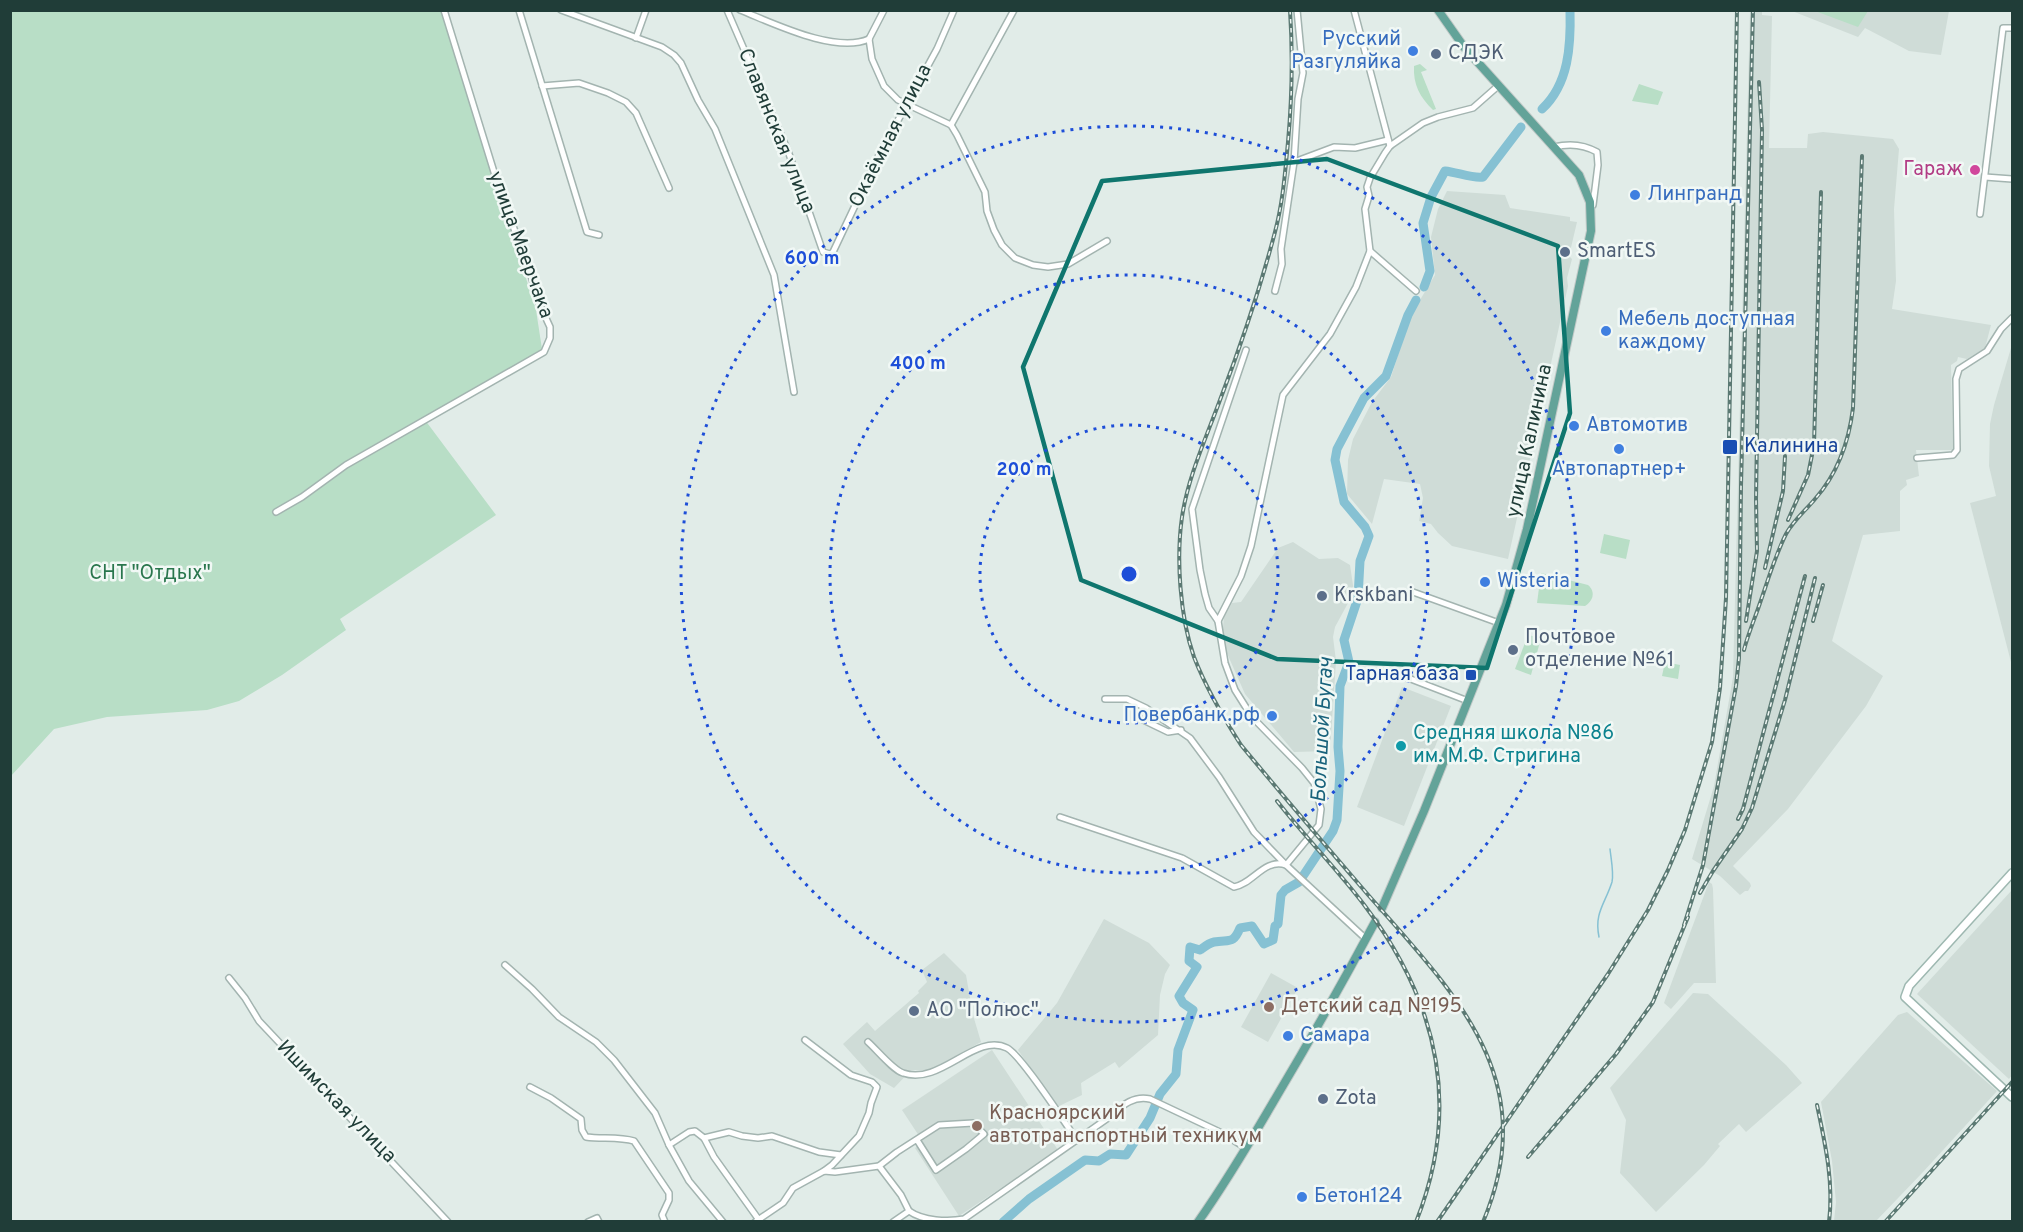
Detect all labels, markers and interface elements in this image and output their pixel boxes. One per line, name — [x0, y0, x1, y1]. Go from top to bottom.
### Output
place label: Русский Разгуляйка — [1291, 27, 1401, 76]
place label: СДЭК — [1448, 41, 1504, 67]
marker: Русский Разгуляйка — [1406, 44, 1420, 58]
street label: Славянская улица — [731, 45, 821, 217]
marker: СДЭК — [1429, 47, 1443, 61]
street label: Окаёмная улица — [844, 60, 938, 212]
place label: Гараж — [1903, 157, 1963, 183]
marker: Гараж — [1968, 163, 1982, 177]
street label: улица Маерчака — [481, 168, 559, 322]
place label: Лингранд — [1647, 182, 1742, 208]
marker: Лингранд — [1628, 188, 1642, 202]
place label: SmartES — [1577, 239, 1656, 265]
marker: SmartES — [1558, 245, 1572, 259]
text: 600 m — [784, 248, 840, 271]
place label: Мебель доступная каждому — [1618, 307, 1795, 356]
marker: Мебель доступная каждому — [1599, 324, 1613, 338]
text: 400 m — [890, 353, 946, 376]
street label: улица Калинина — [1501, 362, 1559, 520]
place label: Автомотив — [1586, 413, 1688, 439]
marker: Автомотив — [1567, 419, 1581, 433]
place label: Калинина — [1744, 434, 1838, 460]
marker: Калинина — [1721, 438, 1739, 456]
marker: Автопартнер+ — [1612, 442, 1626, 456]
place label: Автопартнер+ — [1551, 457, 1687, 483]
text: 200 m — [996, 459, 1052, 482]
park label: СНТ "Отдых" — [89, 561, 211, 587]
centre of rings — [1119, 564, 1139, 584]
place label: Wisteria — [1497, 569, 1570, 595]
marker: Wisteria — [1478, 575, 1492, 589]
place label: Krskbani — [1334, 583, 1413, 609]
marker: Krskbani — [1315, 589, 1329, 603]
place label: Почтовое отделение №61 — [1525, 625, 1675, 674]
marker: Почтовое отделение №61 — [1506, 643, 1520, 657]
water label: Большой Бугач — [1306, 656, 1340, 803]
place label: Тарная база — [1345, 662, 1459, 688]
marker: Тарная база — [1464, 668, 1478, 682]
place label: Повербанк.рф — [1123, 703, 1260, 729]
marker: Повербанк.рф — [1265, 709, 1279, 723]
place label: Средняя школа №86 им. М.Ф. Стригина — [1413, 721, 1614, 770]
marker: Средняя школа №86 им. М.Ф. Стригина — [1394, 739, 1408, 753]
place label: Детский сад №195 — [1281, 994, 1462, 1020]
place label: АО "Полюс" — [926, 998, 1039, 1024]
marker: Детский сад №195 — [1262, 1000, 1276, 1014]
marker: АО "Полюс" — [907, 1004, 921, 1018]
place label: Самара — [1300, 1023, 1370, 1049]
marker: Самара — [1281, 1029, 1295, 1043]
street label: Ишимская улица — [271, 1035, 401, 1169]
place label: Zota — [1335, 1086, 1376, 1112]
marker: Zota — [1316, 1092, 1330, 1106]
place label: Красноярский автотранспортный техникум — [989, 1101, 1262, 1150]
marker: Красноярский автотранспортный техникум — [970, 1119, 984, 1133]
place label: Бетон124 — [1314, 1184, 1402, 1210]
marker: Бетон124 — [1295, 1190, 1309, 1204]

